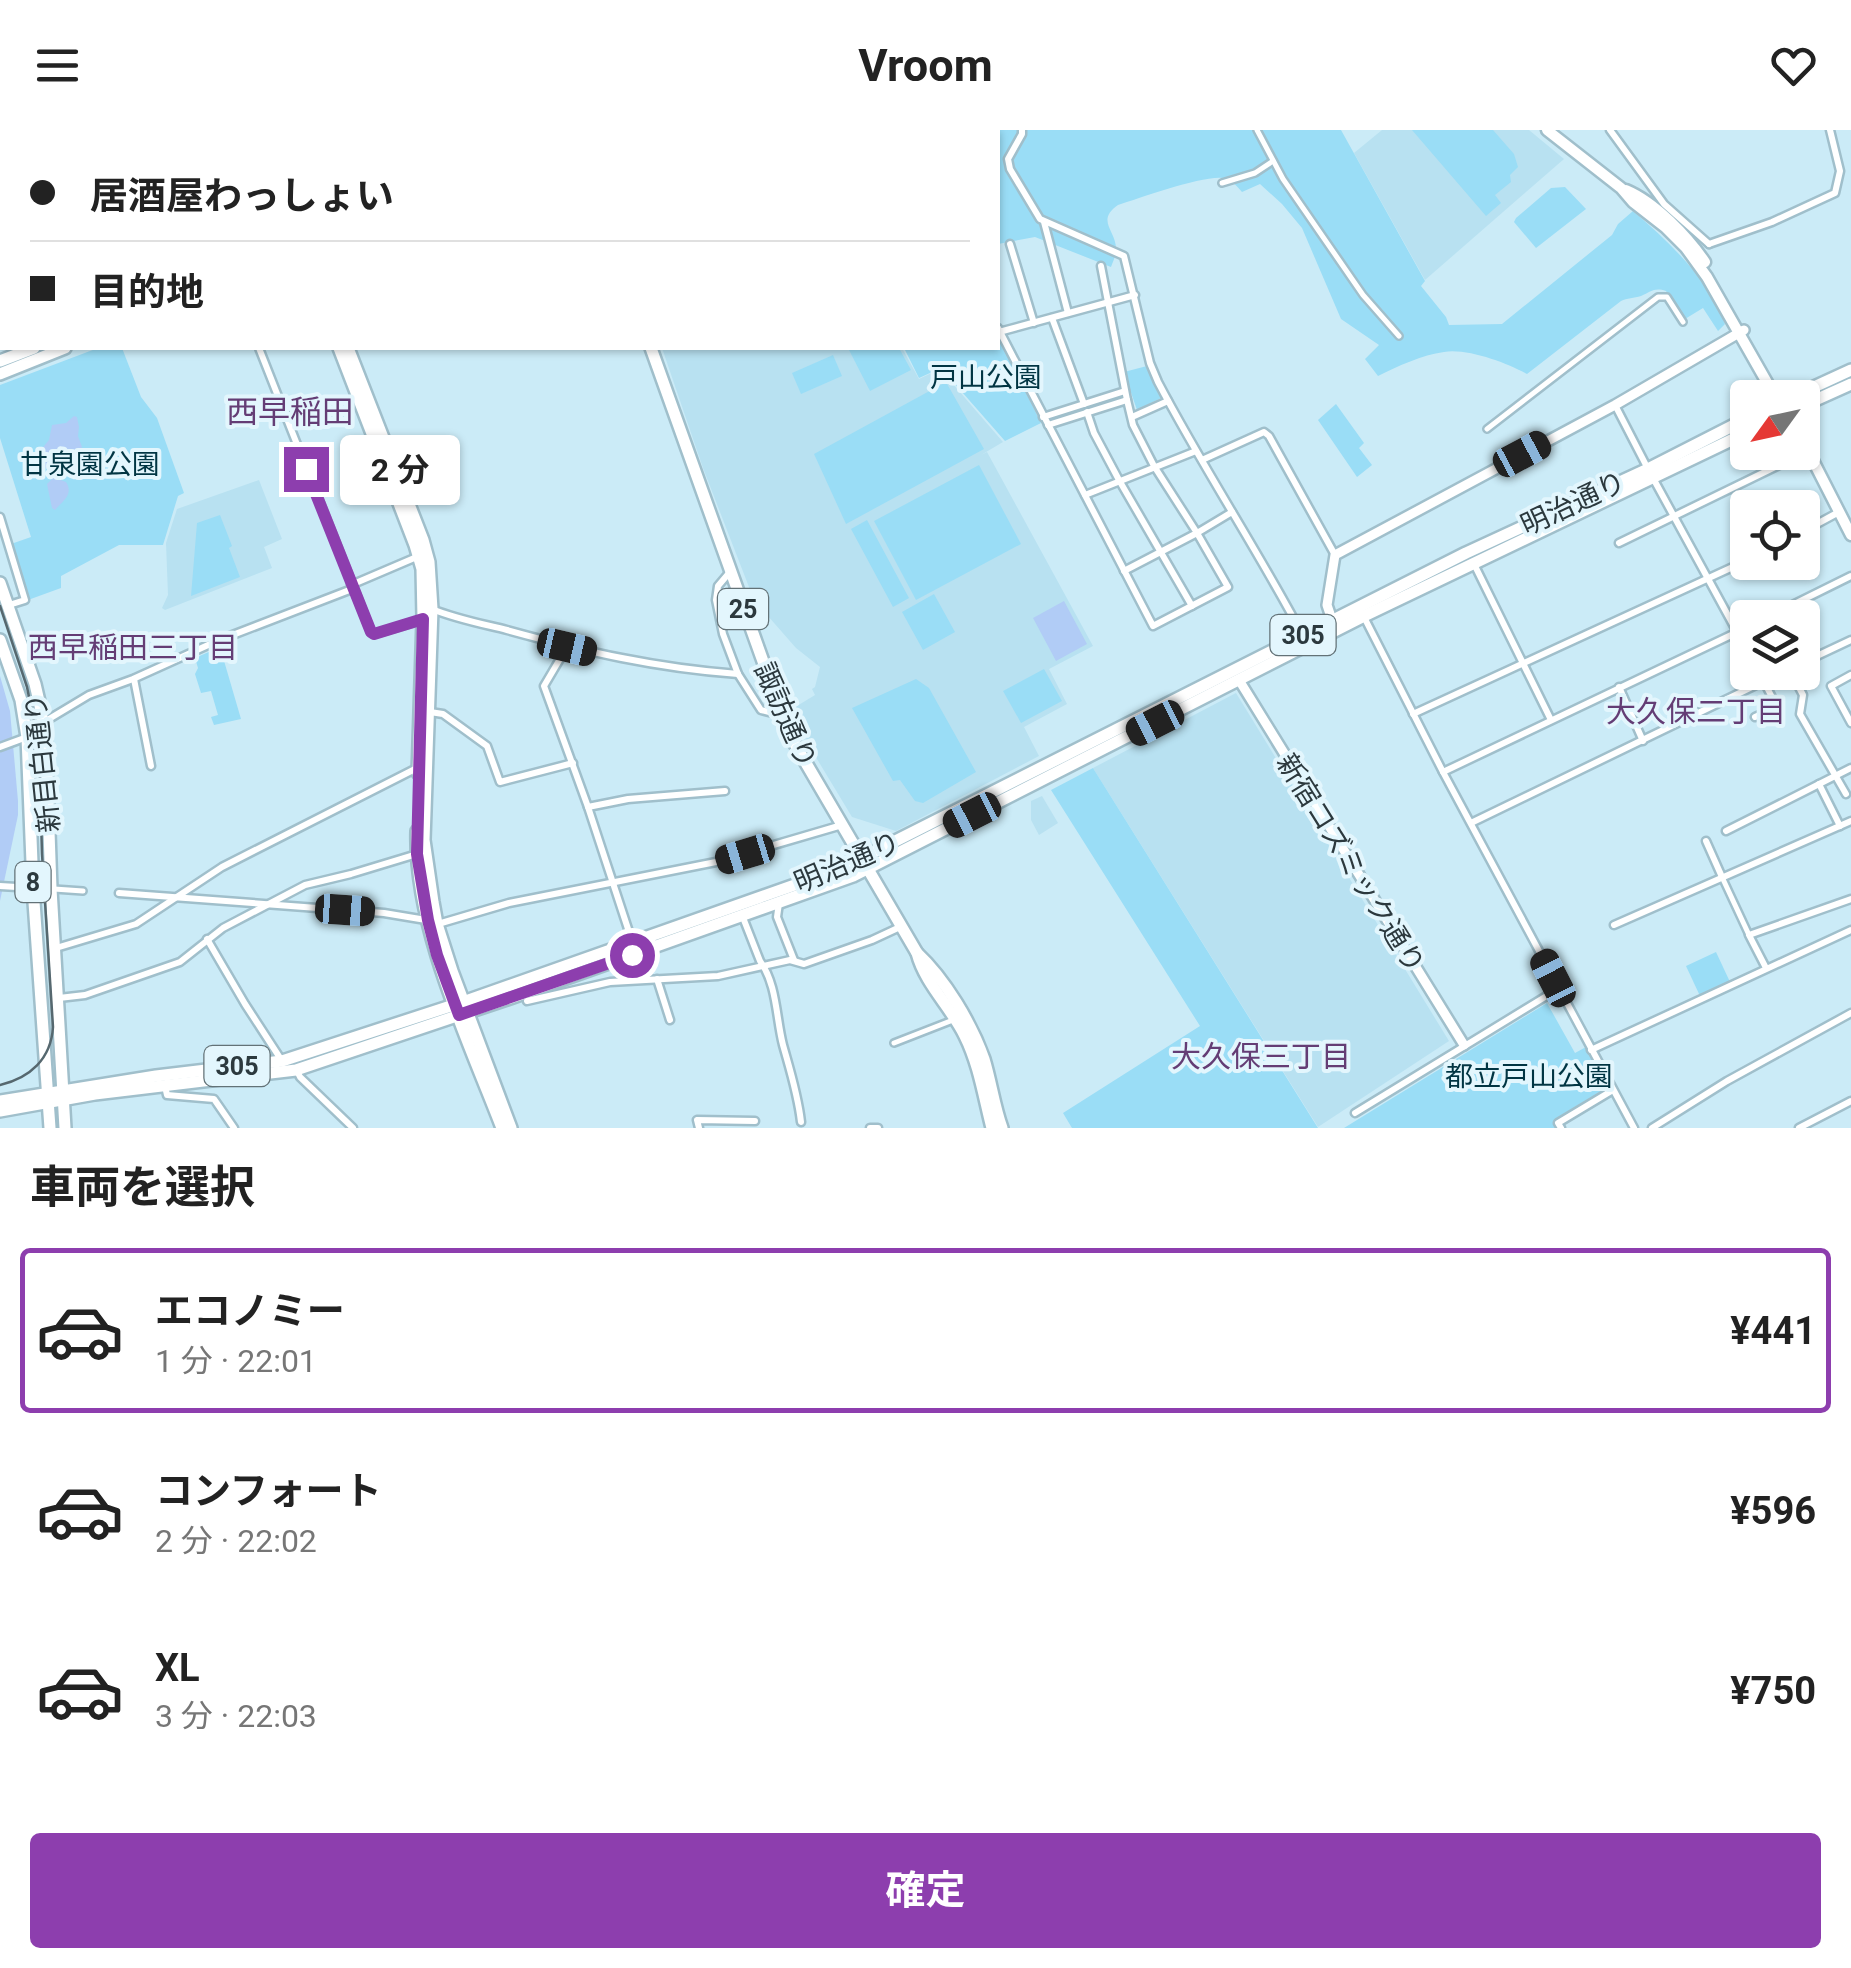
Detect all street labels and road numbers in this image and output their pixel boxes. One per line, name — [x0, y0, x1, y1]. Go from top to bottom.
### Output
street label: 明治通り — [1515, 465, 1631, 542]
road number: 25 — [718, 589, 768, 629]
road number: 305 — [1270, 615, 1336, 655]
street label: 諏訪通り — [748, 657, 823, 773]
street label: 新目白通り — [19, 692, 66, 834]
street label: 新宿コズミック通り — [1270, 748, 1431, 979]
street label: 明治通り — [789, 825, 905, 900]
road number: 8 — [15, 862, 50, 902]
road number: 305 — [204, 1046, 270, 1086]

